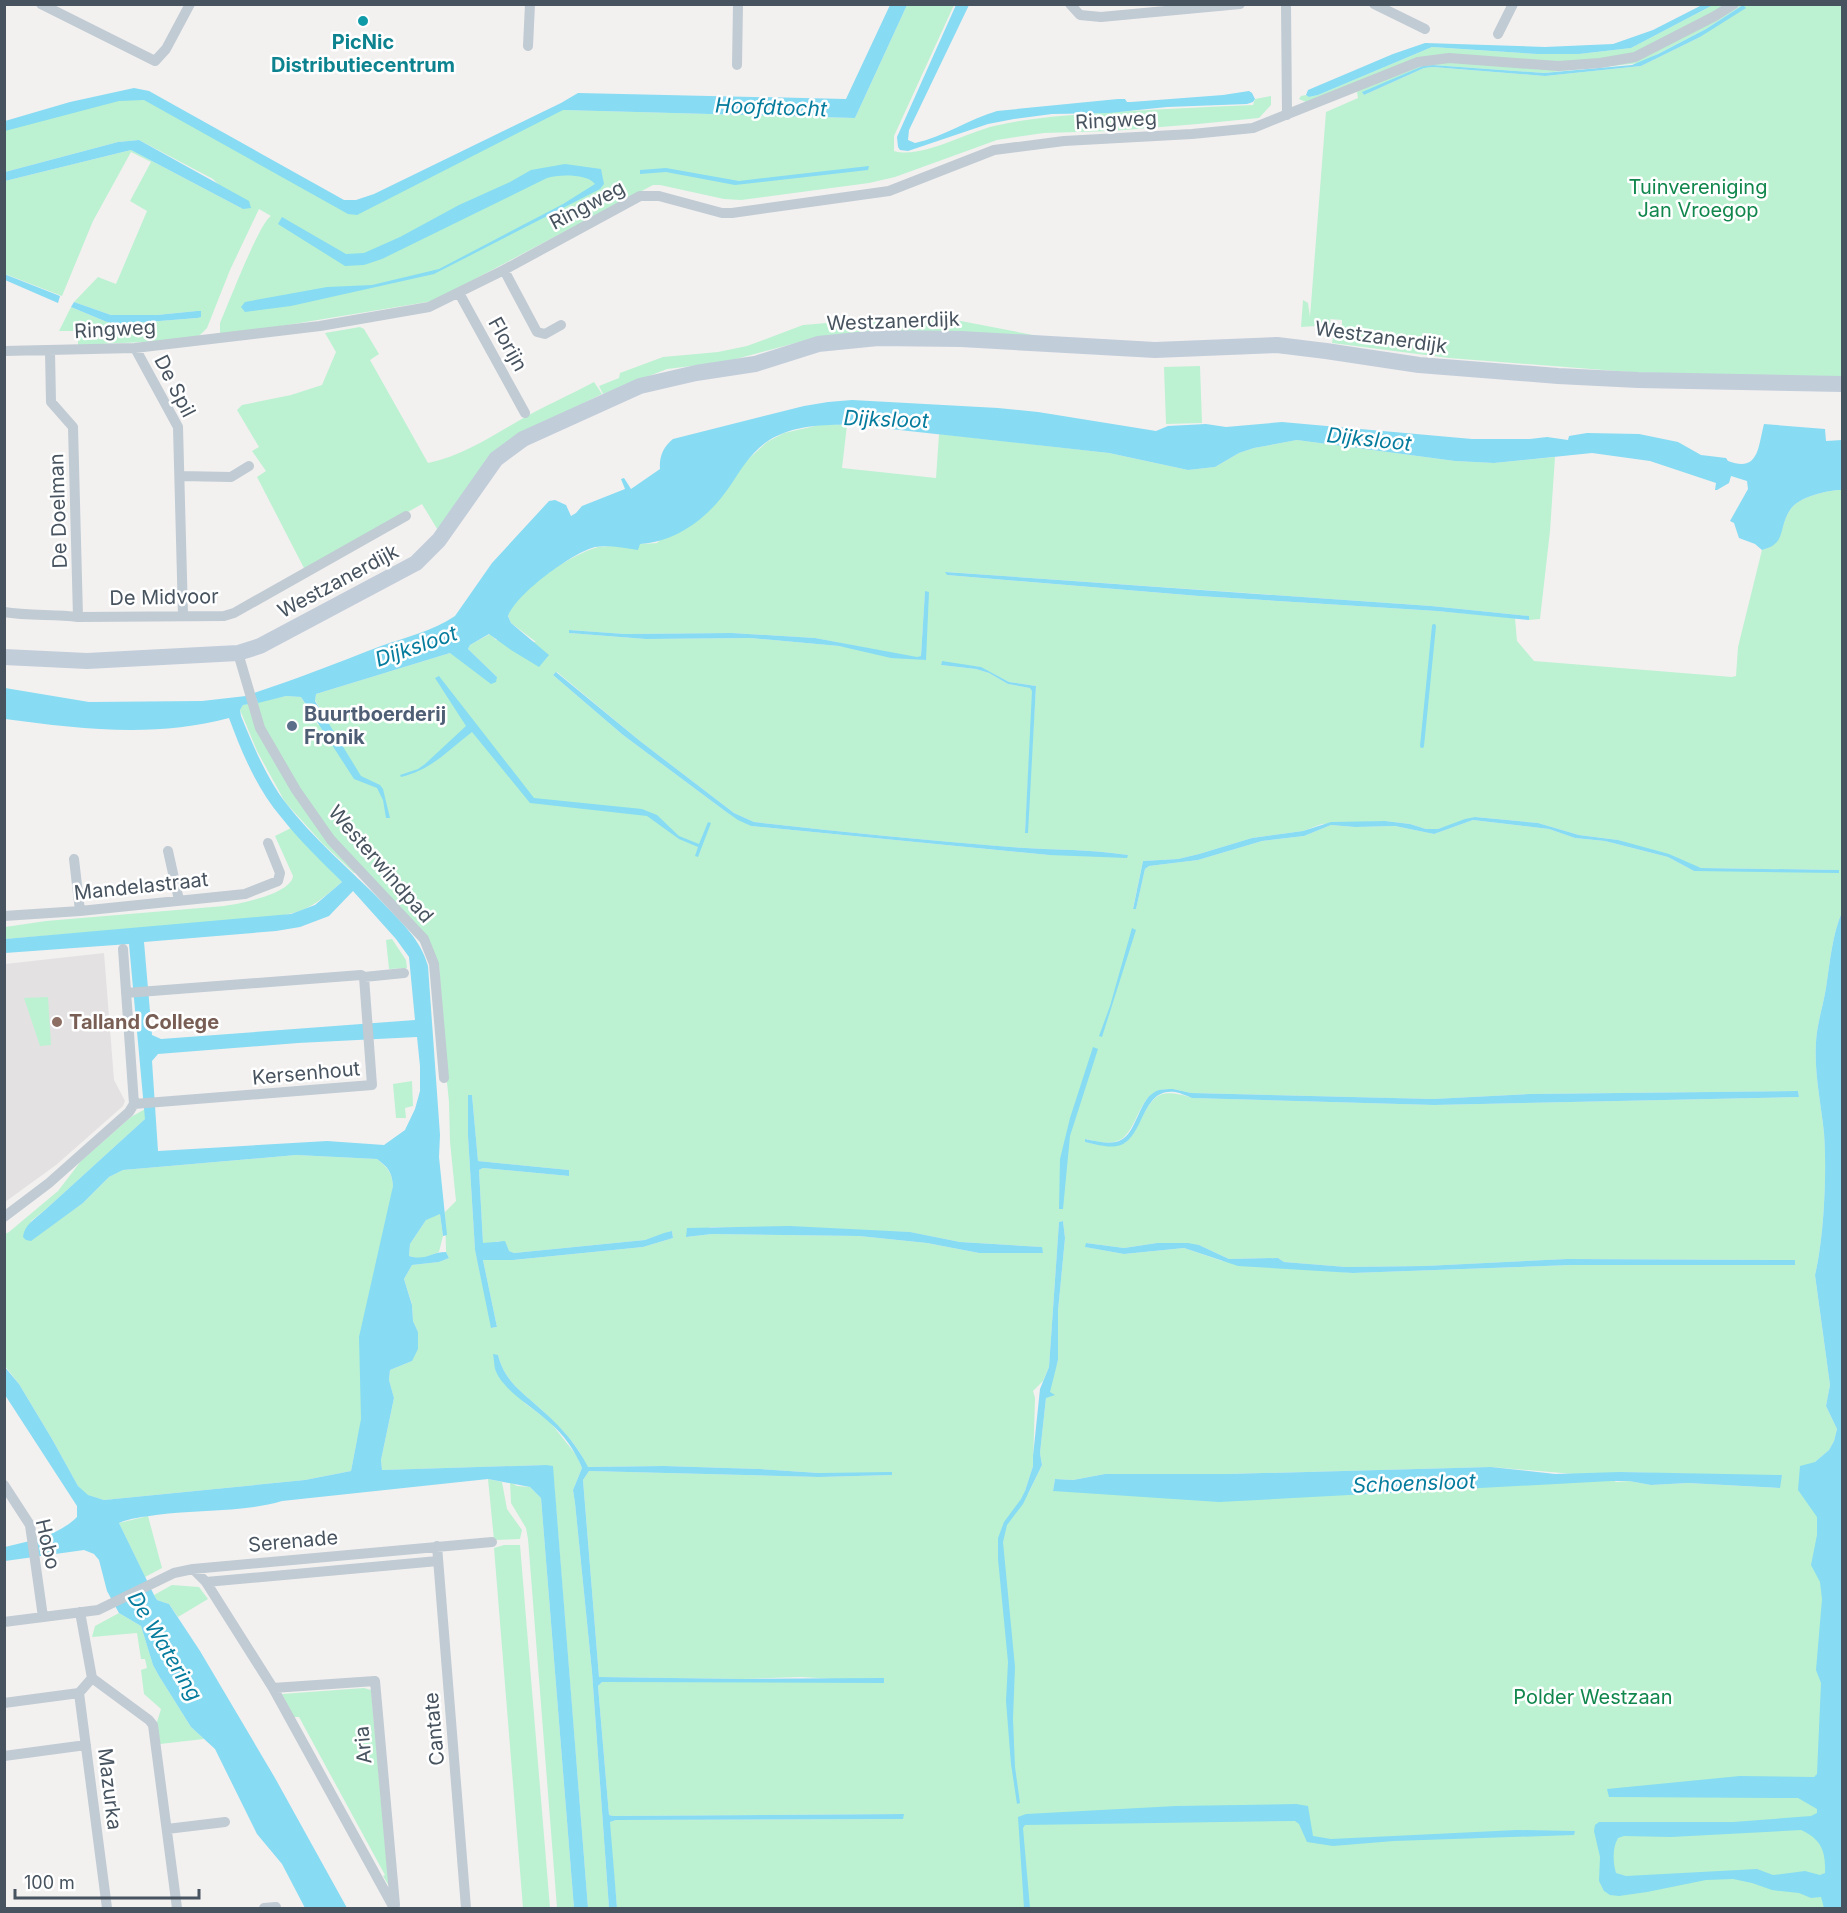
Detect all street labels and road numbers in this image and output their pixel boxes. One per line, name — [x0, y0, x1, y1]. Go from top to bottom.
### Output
street label: Ringweg — [1075, 106, 1157, 134]
street label: Ringweg — [545, 175, 629, 235]
street label: Westzanerdijk — [826, 307, 960, 335]
street label: Florijn — [483, 313, 533, 375]
street label: Ringweg — [74, 315, 156, 343]
street label: Westzanerdijk — [1313, 316, 1449, 358]
street label: De Spil — [149, 351, 201, 421]
street label: De Doelman — [44, 453, 72, 569]
street label: Westzanerdijk — [274, 539, 403, 623]
street label: De Midvoor — [109, 584, 219, 610]
street label: Westerwindpad — [323, 800, 439, 928]
street label: Mandelastraat — [73, 867, 210, 905]
street label: Kersenhout — [251, 1056, 361, 1090]
street label: Hobo — [31, 1516, 65, 1572]
street label: Serenade — [247, 1525, 339, 1557]
street label: Cantate — [419, 1691, 449, 1767]
street label: Aria — [349, 1725, 377, 1765]
street label: Mazurka — [93, 1747, 127, 1831]

